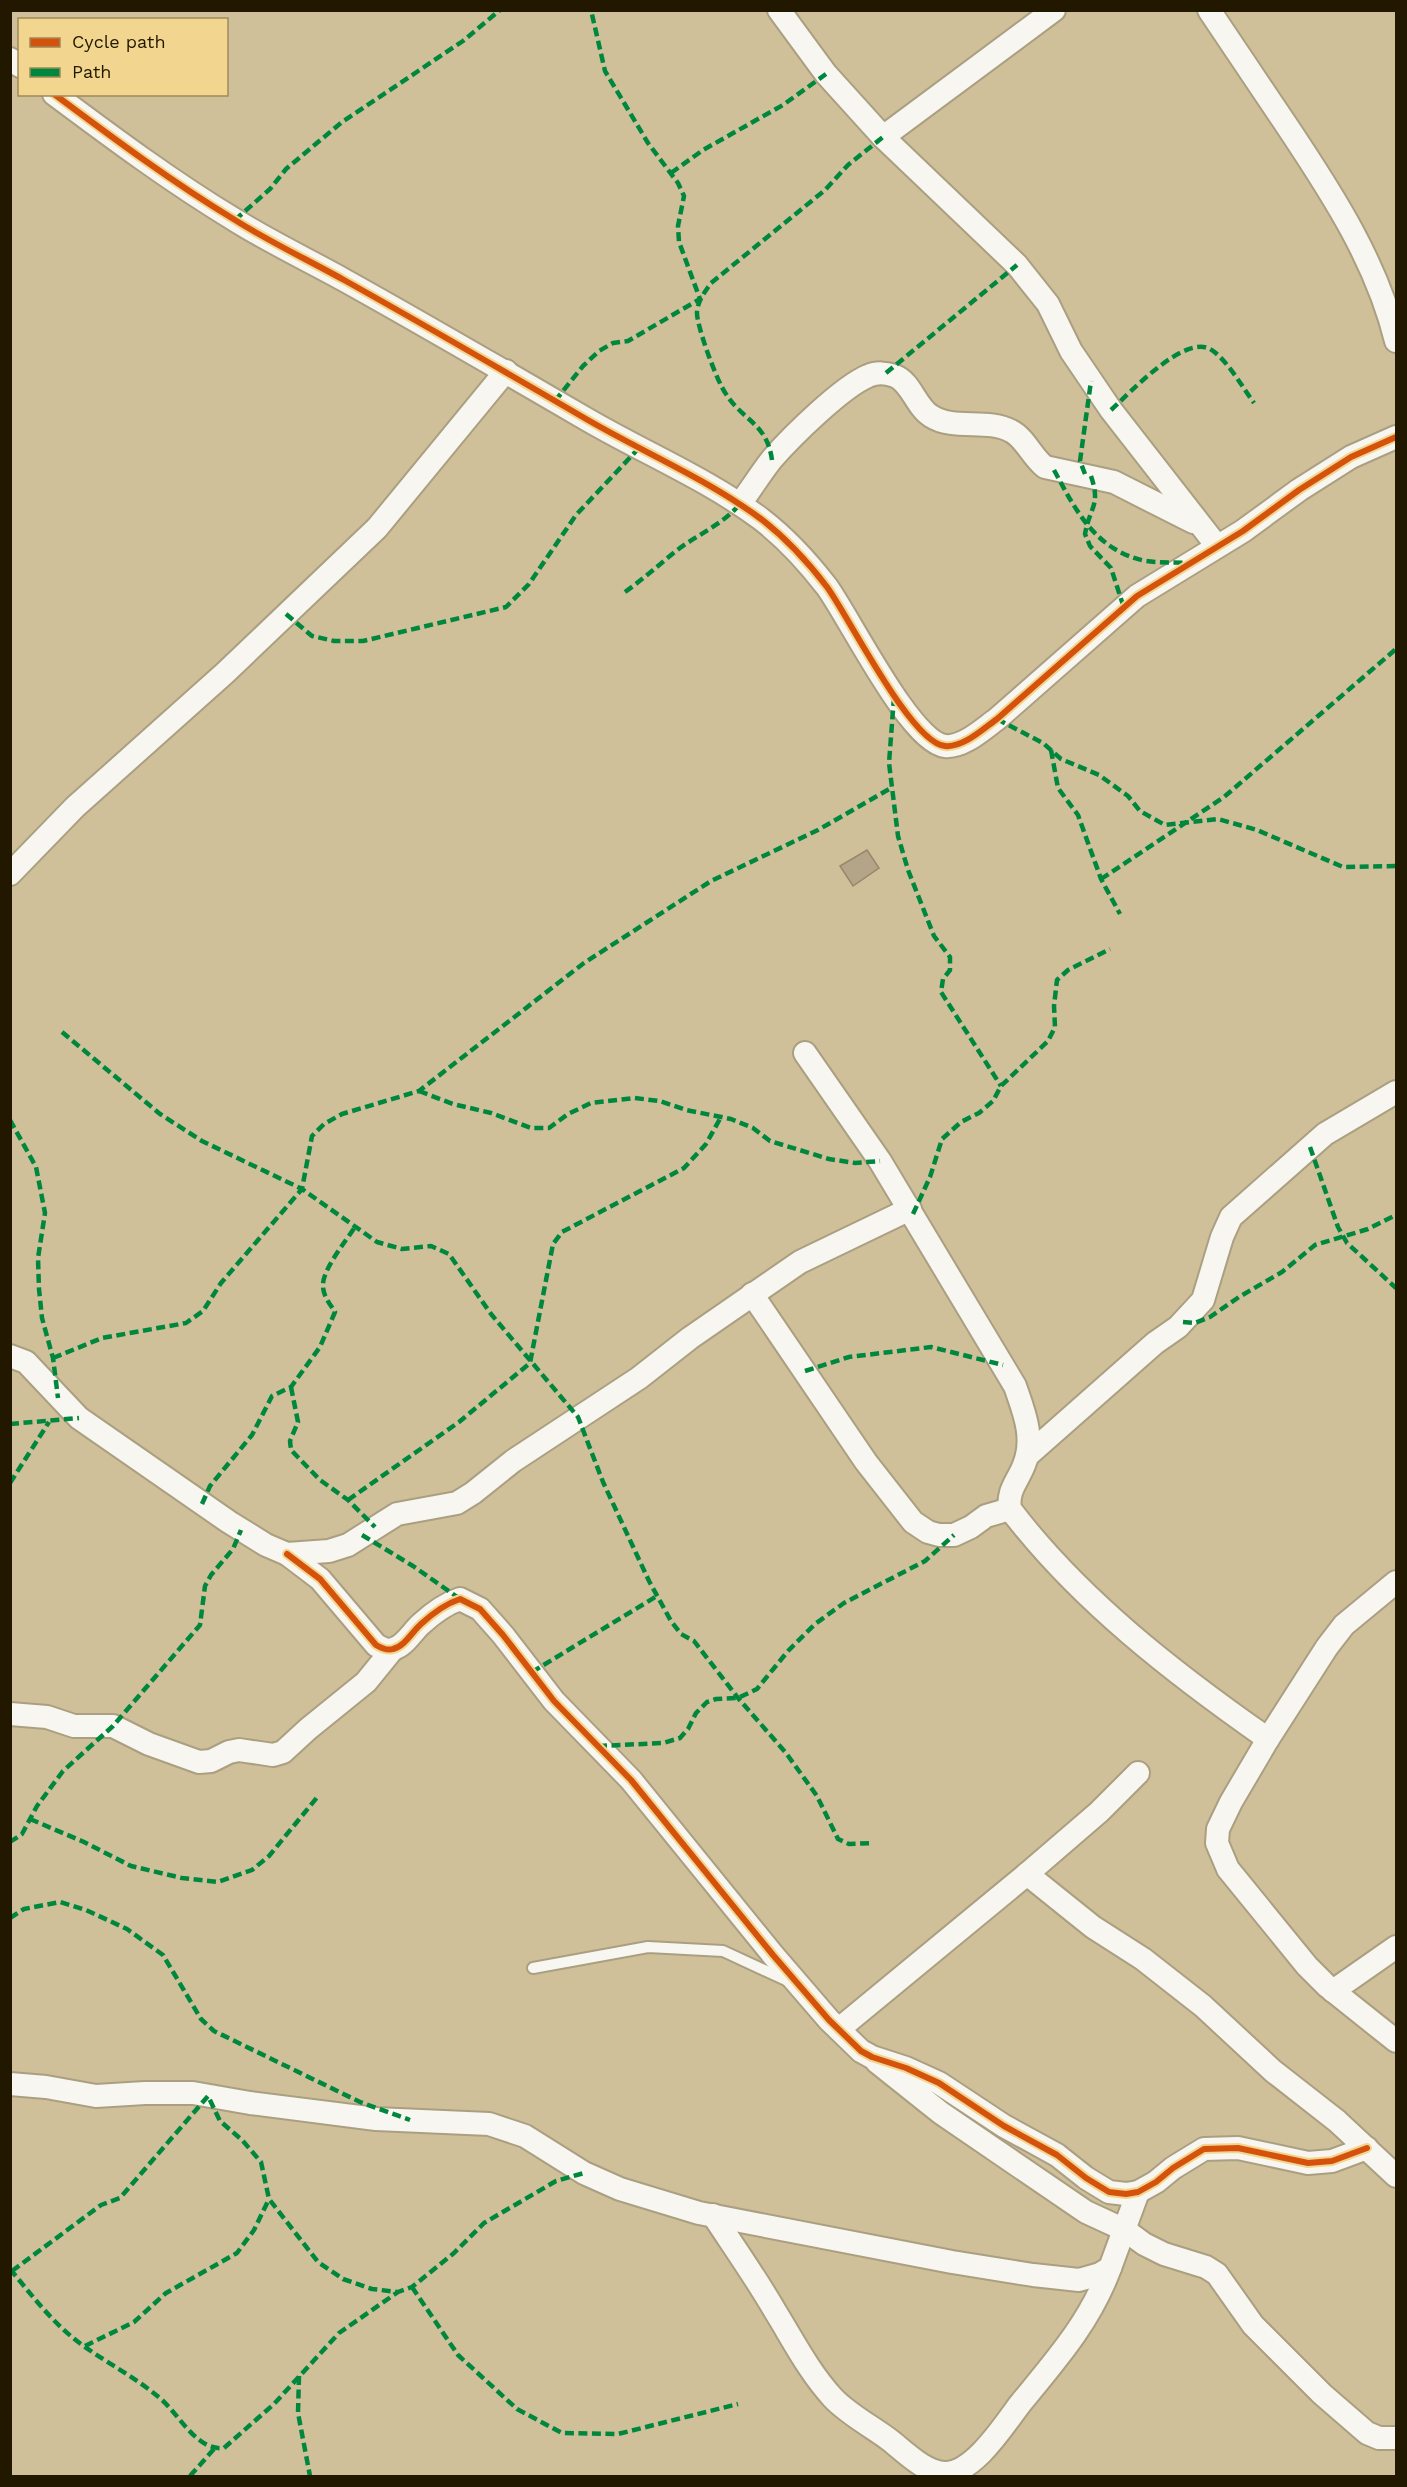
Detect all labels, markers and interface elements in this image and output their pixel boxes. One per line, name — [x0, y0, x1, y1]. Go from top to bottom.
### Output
legend — [18, 18, 228, 96]
text: Cycle path — [72, 31, 166, 52]
text: Path — [72, 61, 112, 82]

